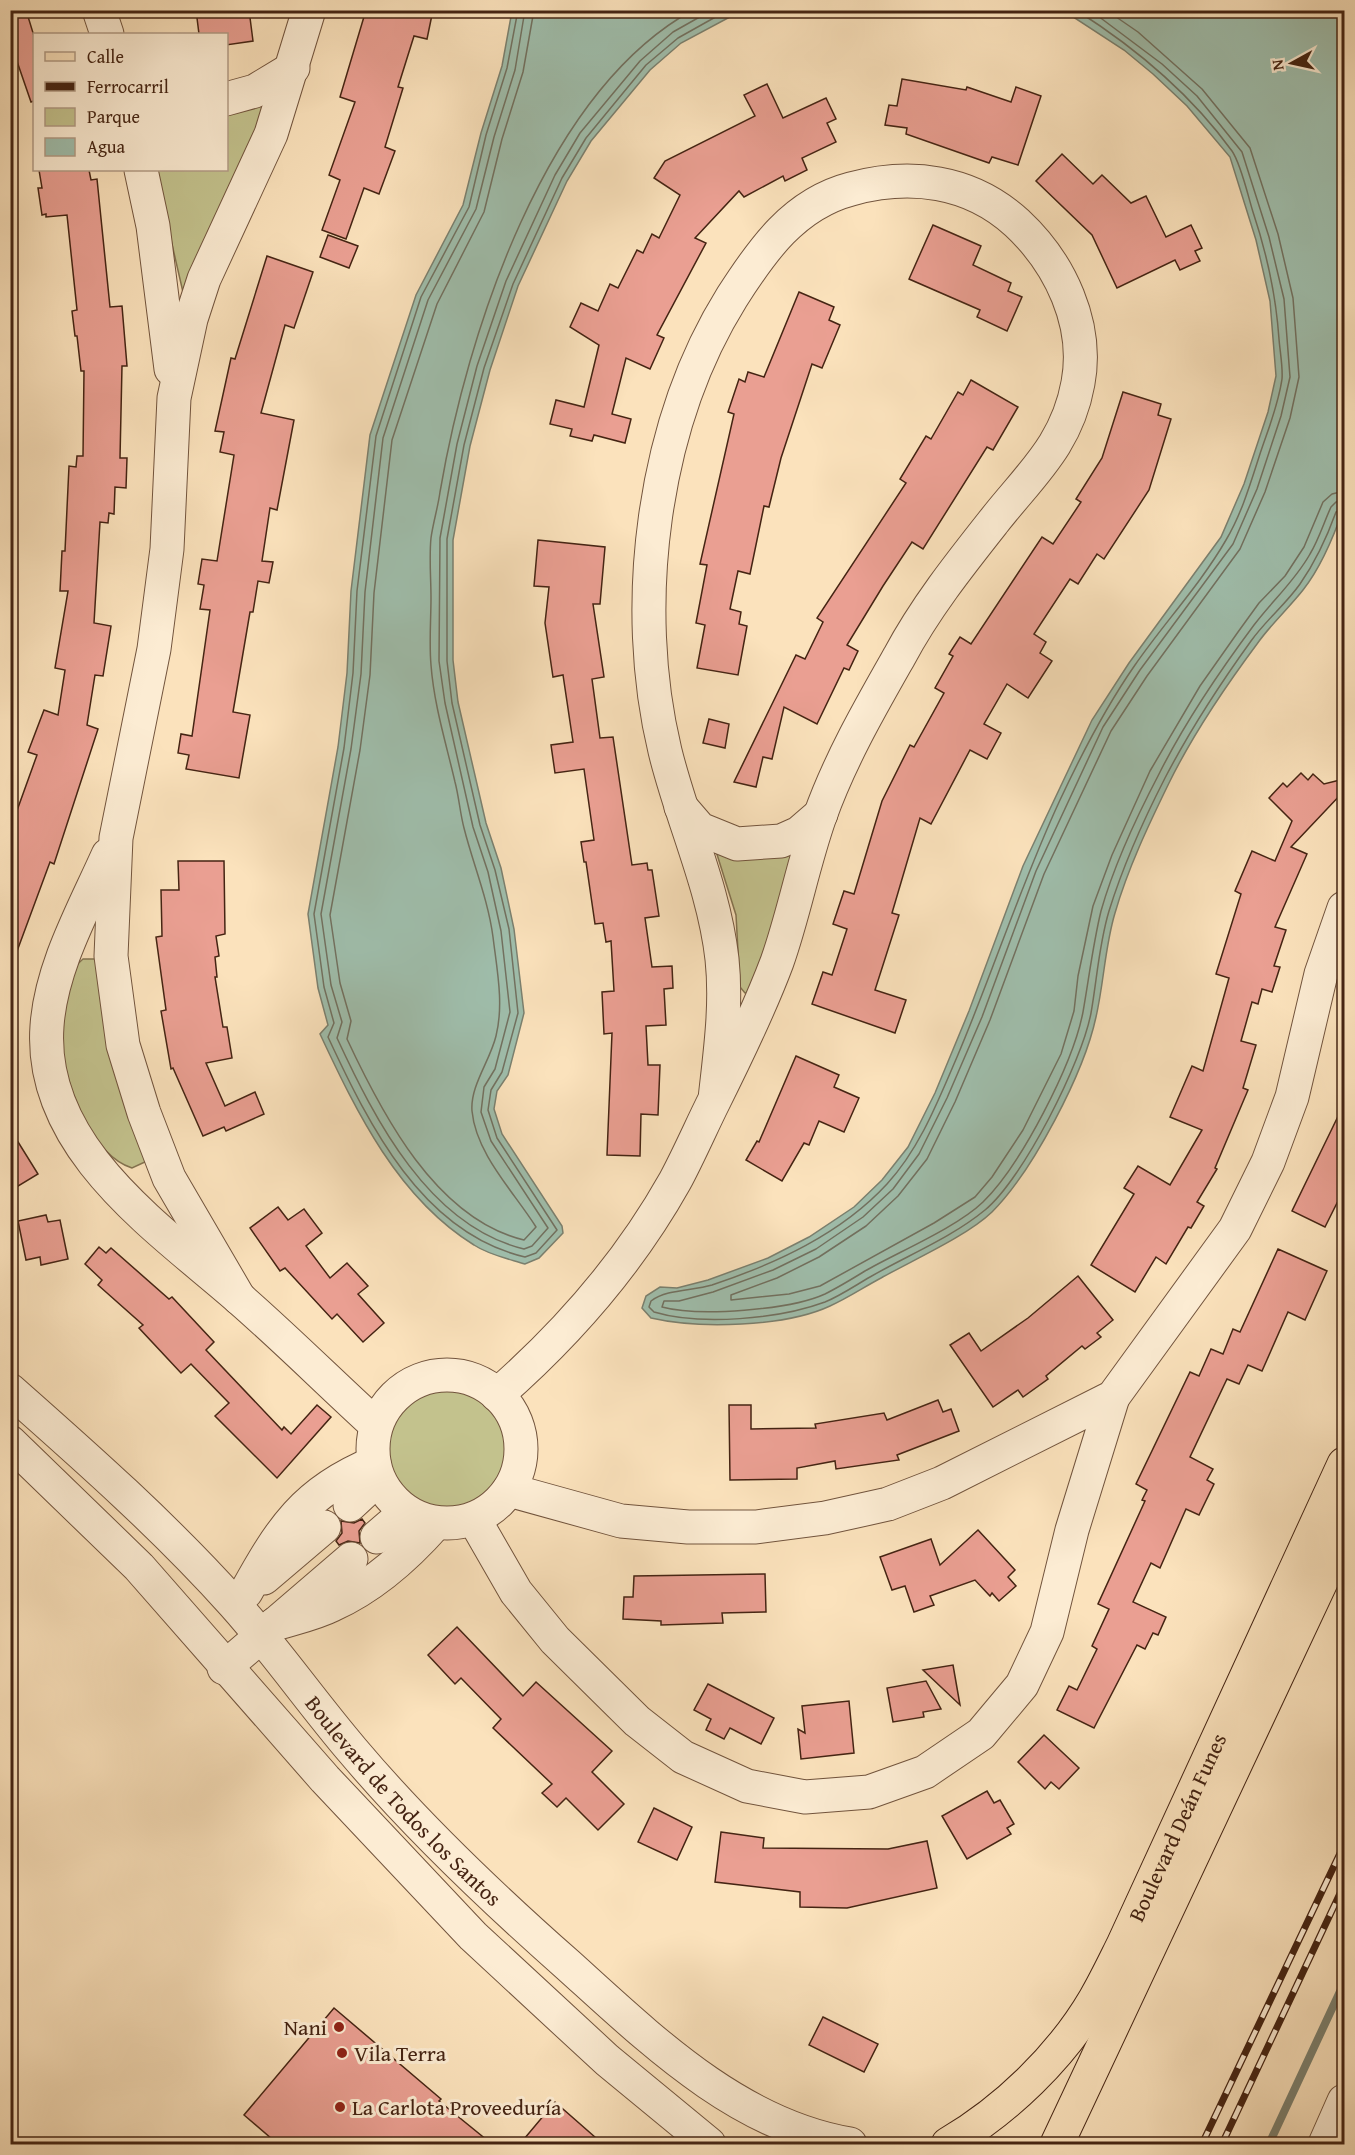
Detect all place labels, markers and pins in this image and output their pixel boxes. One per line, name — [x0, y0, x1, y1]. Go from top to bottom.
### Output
place label: Nani — [284, 2011, 327, 2043]
marker: Nani — [332, 2020, 346, 2034]
place label: Vila Terra — [354, 2037, 447, 2069]
marker: Vila Terra — [335, 2046, 349, 2060]
place label: La Carlota Proveeduría — [352, 2091, 562, 2123]
marker: La Carlota Proveeduría — [333, 2100, 347, 2114]

